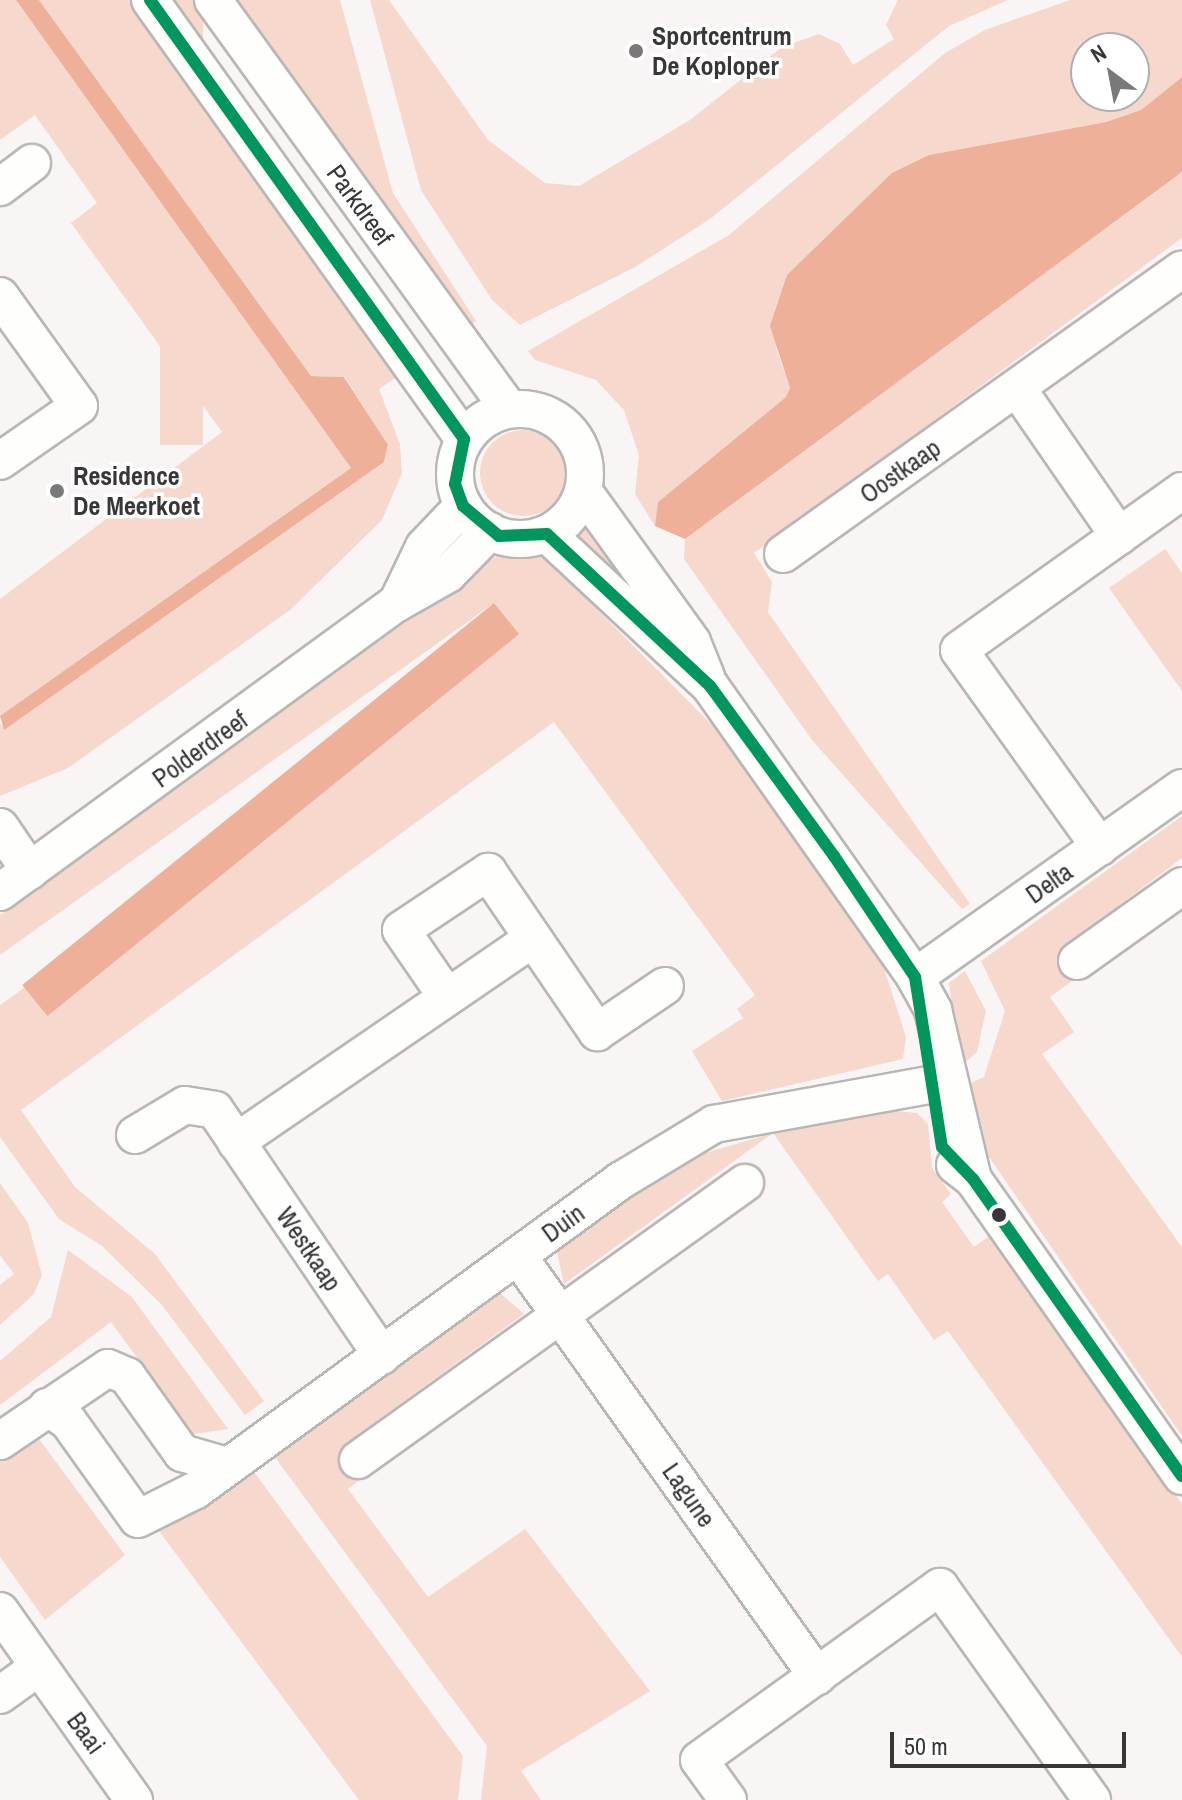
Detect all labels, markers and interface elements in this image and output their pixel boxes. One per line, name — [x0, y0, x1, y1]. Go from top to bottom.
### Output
place label: Sportcentrum De Koploper — [652, 20, 792, 82]
north arrow — [1070, 32, 1150, 112]
text: N — [1085, 37, 1112, 70]
marker: Sportcentrum De Koploper — [627, 42, 645, 60]
street label: Parkdreef — [320, 158, 400, 252]
street label: Oostkaap — [854, 432, 946, 510]
place label: Residence De Meerkoet — [73, 460, 200, 522]
marker: Residence De Meerkoet — [48, 482, 66, 500]
street label: Polderdreef — [146, 704, 254, 794]
street label: Delta — [1020, 856, 1078, 910]
street label: Duin — [536, 1197, 590, 1249]
street label: Westkaap — [270, 1201, 348, 1297]
unlabelled marker — [991, 1207, 1007, 1223]
street label: Lagune — [656, 1457, 722, 1533]
street label: Baai — [60, 1706, 112, 1760]
scale bar — [894, 1716, 1130, 1766]
text: 50 m — [904, 1730, 948, 1762]

